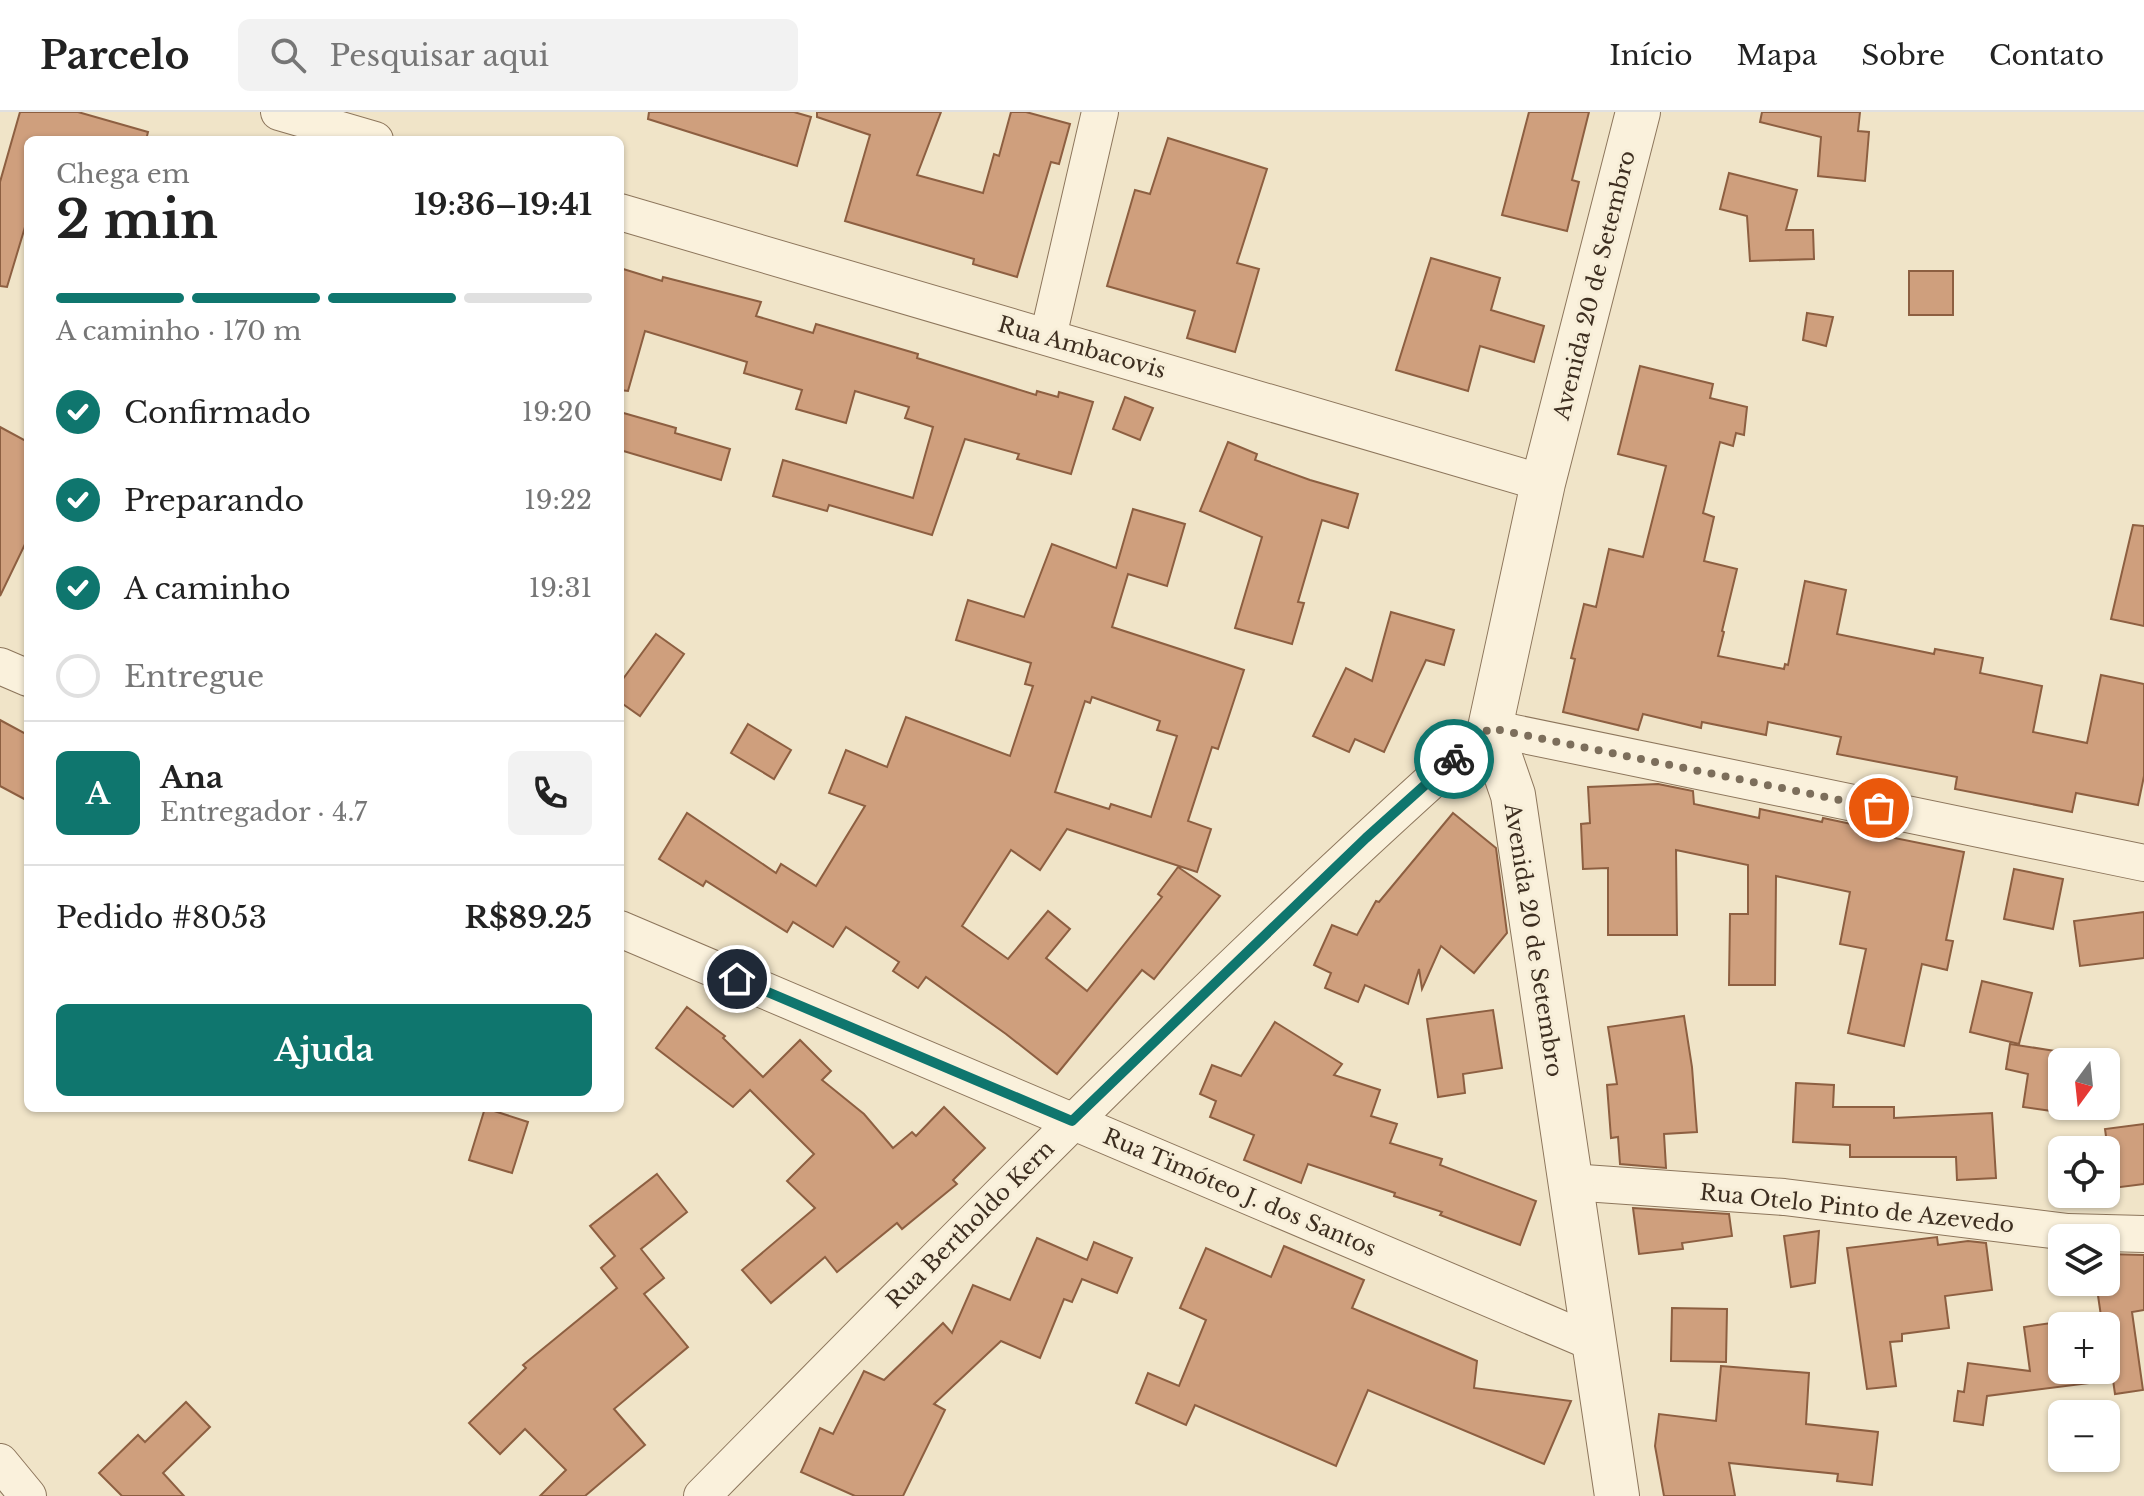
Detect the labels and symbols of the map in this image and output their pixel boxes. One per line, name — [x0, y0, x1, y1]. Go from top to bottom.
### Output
street label: Avenida 20 de Setembro — [1548, 148, 1641, 424]
street label: Rua Ambacovis — [995, 311, 1169, 384]
courier — [1414, 719, 1494, 799]
pin — [1845, 774, 1913, 842]
street label: Avenida 20 de Setembro — [1498, 800, 1568, 1079]
pin — [703, 945, 771, 1013]
north arrow — [2048, 1048, 2120, 1120]
street label: Rua Timóteo J. dos Santos — [1099, 1123, 1380, 1262]
street label: Rua Bertholdo Kern — [881, 1135, 1060, 1314]
street label: Rua Otelo Pinto de Azevedo — [1698, 1179, 2015, 1238]

